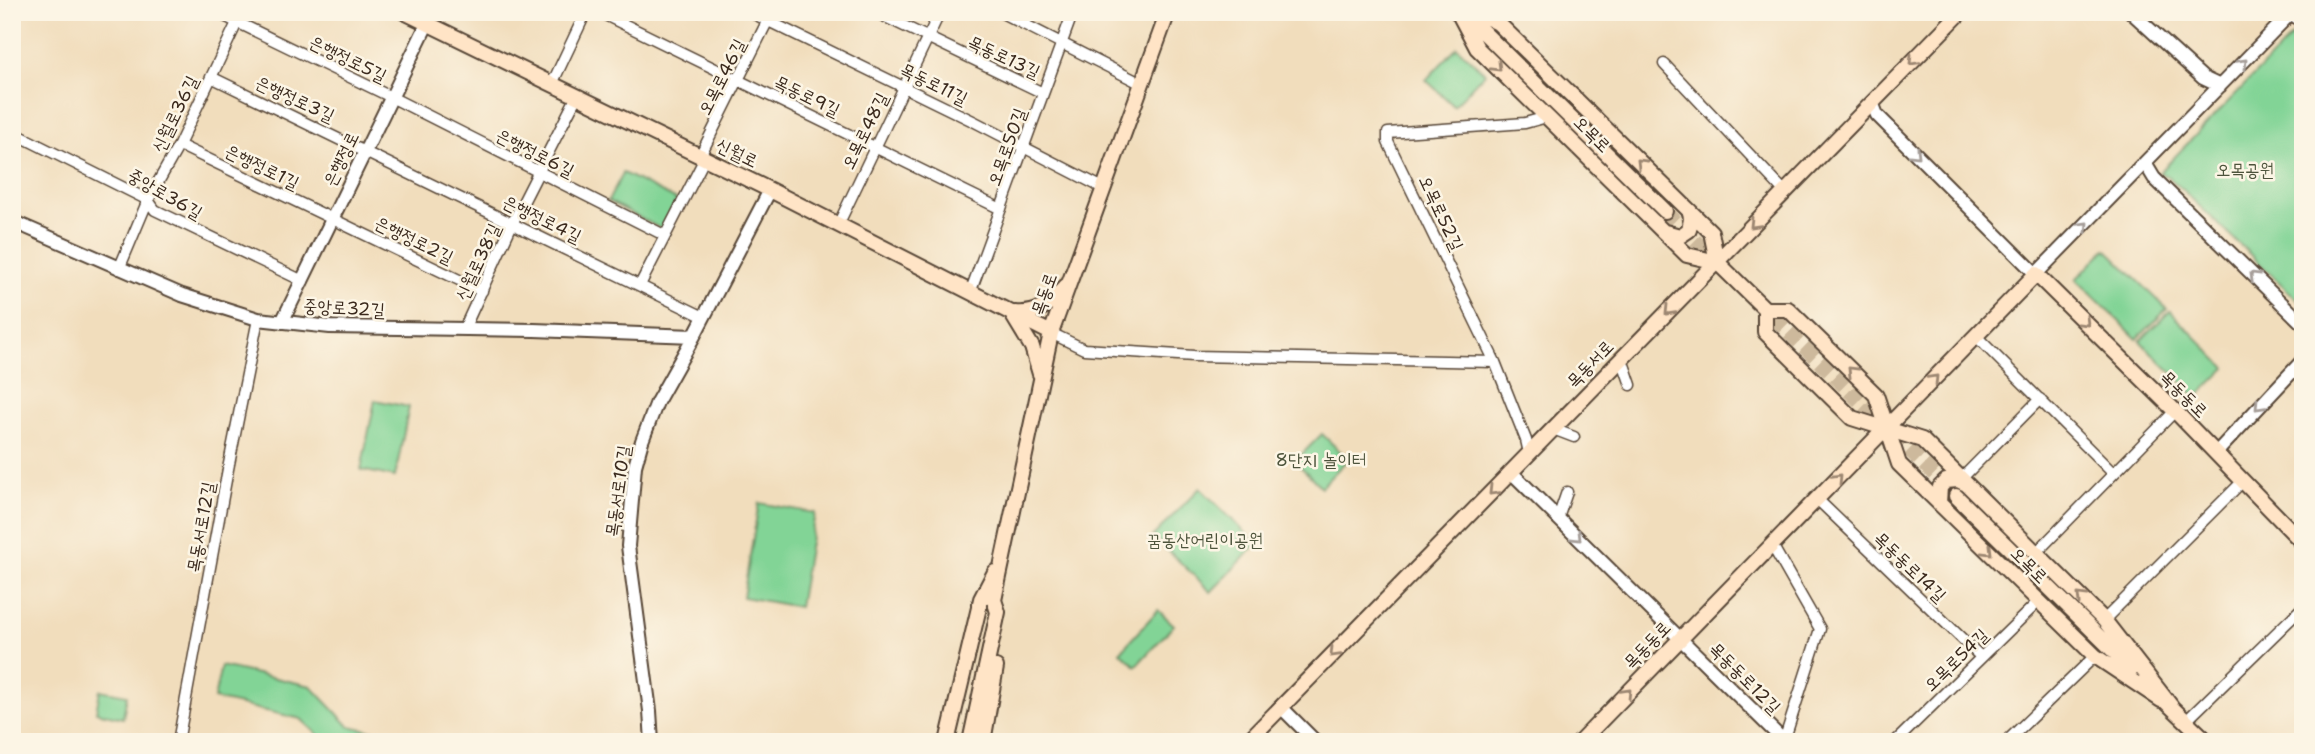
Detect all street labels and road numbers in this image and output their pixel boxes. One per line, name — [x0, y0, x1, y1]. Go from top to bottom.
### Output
street label: 은행정로5길 — [305, 30, 391, 88]
street label: 목동로13길 — [964, 30, 1045, 84]
street label: 오목로46길 — [693, 34, 752, 119]
street label: 목동로11길 — [896, 57, 972, 111]
street label: 은행정로3길 — [251, 70, 339, 128]
street label: 목동로9길 — [770, 70, 844, 122]
street label: 신월로36길 — [146, 71, 204, 156]
street label: 오목로48길 — [836, 88, 894, 173]
street label: 오목로50길 — [982, 104, 1032, 189]
street label: 오목로 — [1568, 110, 1616, 158]
street label: 은행정로6길 — [492, 123, 579, 183]
street label: 은행정로 — [318, 128, 364, 190]
street label: 신월로 — [712, 133, 762, 173]
street label: 은행정로1길 — [221, 139, 304, 196]
street label: 중앙로36길 — [123, 163, 207, 225]
street label: 오목로52길 — [1413, 171, 1469, 255]
street label: 은행정로4길 — [499, 190, 586, 249]
street label: 은행정로2길 — [371, 211, 458, 270]
street label: 신월로38길 — [450, 219, 507, 305]
street label: 목동로 — [1025, 269, 1063, 319]
street label: 중앙로32길 — [302, 294, 386, 322]
street label: 목동서로 — [1561, 335, 1619, 393]
street label: 목동동로 — [2155, 365, 2213, 423]
street label: 목동서로10길 — [600, 443, 636, 538]
street label: 목동서로12길 — [181, 479, 221, 574]
street label: 목동동로14길 — [1869, 527, 1952, 608]
street label: 오목로 — [2005, 541, 2053, 589]
street label: 목동동로 — [1618, 616, 1676, 674]
street label: 오목로54길 — [1918, 623, 1994, 697]
street label: 목동동로12길 — [1704, 637, 1786, 719]

